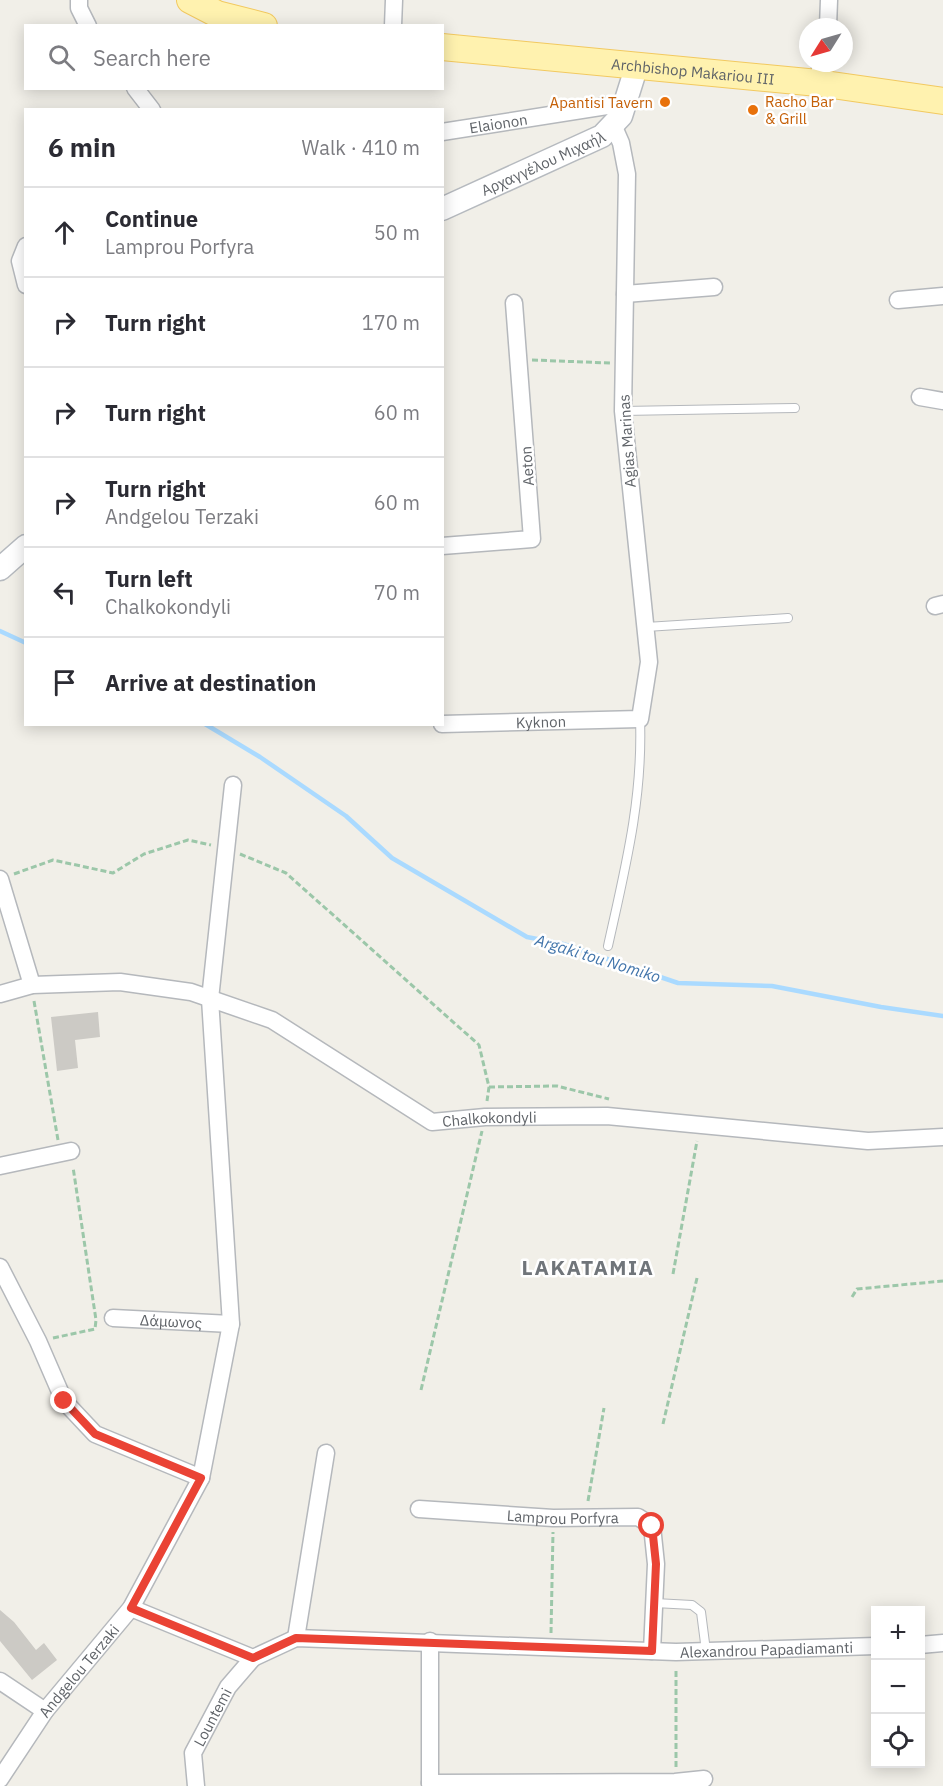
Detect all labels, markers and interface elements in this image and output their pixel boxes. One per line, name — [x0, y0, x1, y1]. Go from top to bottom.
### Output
north arrow — [799, 18, 853, 72]
search box — [24, 24, 444, 90]
icon: search — [45, 41, 78, 74]
text: Search here — [93, 43, 211, 72]
street label: Archbishop Makariou III — [610, 54, 775, 88]
place label: Racho Bar & Grill — [765, 92, 834, 128]
place label: Apantisi Tavern — [550, 93, 653, 112]
marker: Apantisi Tavern — [658, 95, 672, 109]
marker: Racho Bar & Grill — [746, 103, 760, 117]
street label: Elaionon — [468, 109, 529, 137]
street label: Αρχαγγέλου Μιχαήλ — [478, 126, 609, 200]
text: 6 min — [48, 130, 116, 164]
text: Walk · 410 m — [302, 134, 420, 161]
text: Continue — [105, 204, 198, 233]
icon: ahead — [48, 216, 81, 249]
text: 50 m — [374, 219, 420, 246]
text: Lamprou Porfyra — [105, 233, 254, 260]
icon: right — [48, 306, 81, 339]
text: Turn right — [105, 308, 206, 337]
text: 170 m — [362, 309, 420, 336]
street label: Agias Marinas — [614, 394, 640, 488]
icon: right — [48, 396, 81, 429]
text: Turn right — [105, 398, 206, 427]
text: 60 m — [374, 399, 420, 426]
street label: Aeton — [516, 445, 538, 487]
text: Turn right — [105, 474, 206, 503]
icon: right — [48, 486, 81, 519]
text: 60 m — [374, 489, 420, 516]
text: Andgelou Terzaki — [105, 503, 259, 530]
text: Turn left — [105, 564, 193, 593]
icon: left — [48, 576, 81, 609]
text: 70 m — [374, 579, 420, 606]
text: Chalkokondyli — [105, 593, 231, 620]
icon: arrive — [48, 666, 81, 699]
text: Arrive at destination — [105, 668, 316, 697]
street label: Kyknon — [516, 711, 566, 732]
water label: Argaki tou Nomiko — [532, 929, 663, 987]
street label: Chalkokondyli — [441, 1107, 537, 1130]
district label: LAKATAMIA — [522, 1253, 654, 1281]
street label: Δάμωνος — [139, 1310, 202, 1332]
route end — [50, 1387, 76, 1413]
street label: Lamprou Porfyra — [506, 1505, 619, 1528]
route start — [638, 1512, 664, 1538]
map controls — [871, 1606, 925, 1768]
button: + — [871, 1606, 925, 1660]
street label: Andgelou Terzaki — [34, 1620, 123, 1721]
street label: Alexandrou Papadiamanti — [679, 1637, 853, 1661]
button: − — [871, 1660, 925, 1714]
street label: Lountemi — [189, 1685, 235, 1749]
button: locate — [871, 1714, 925, 1768]

